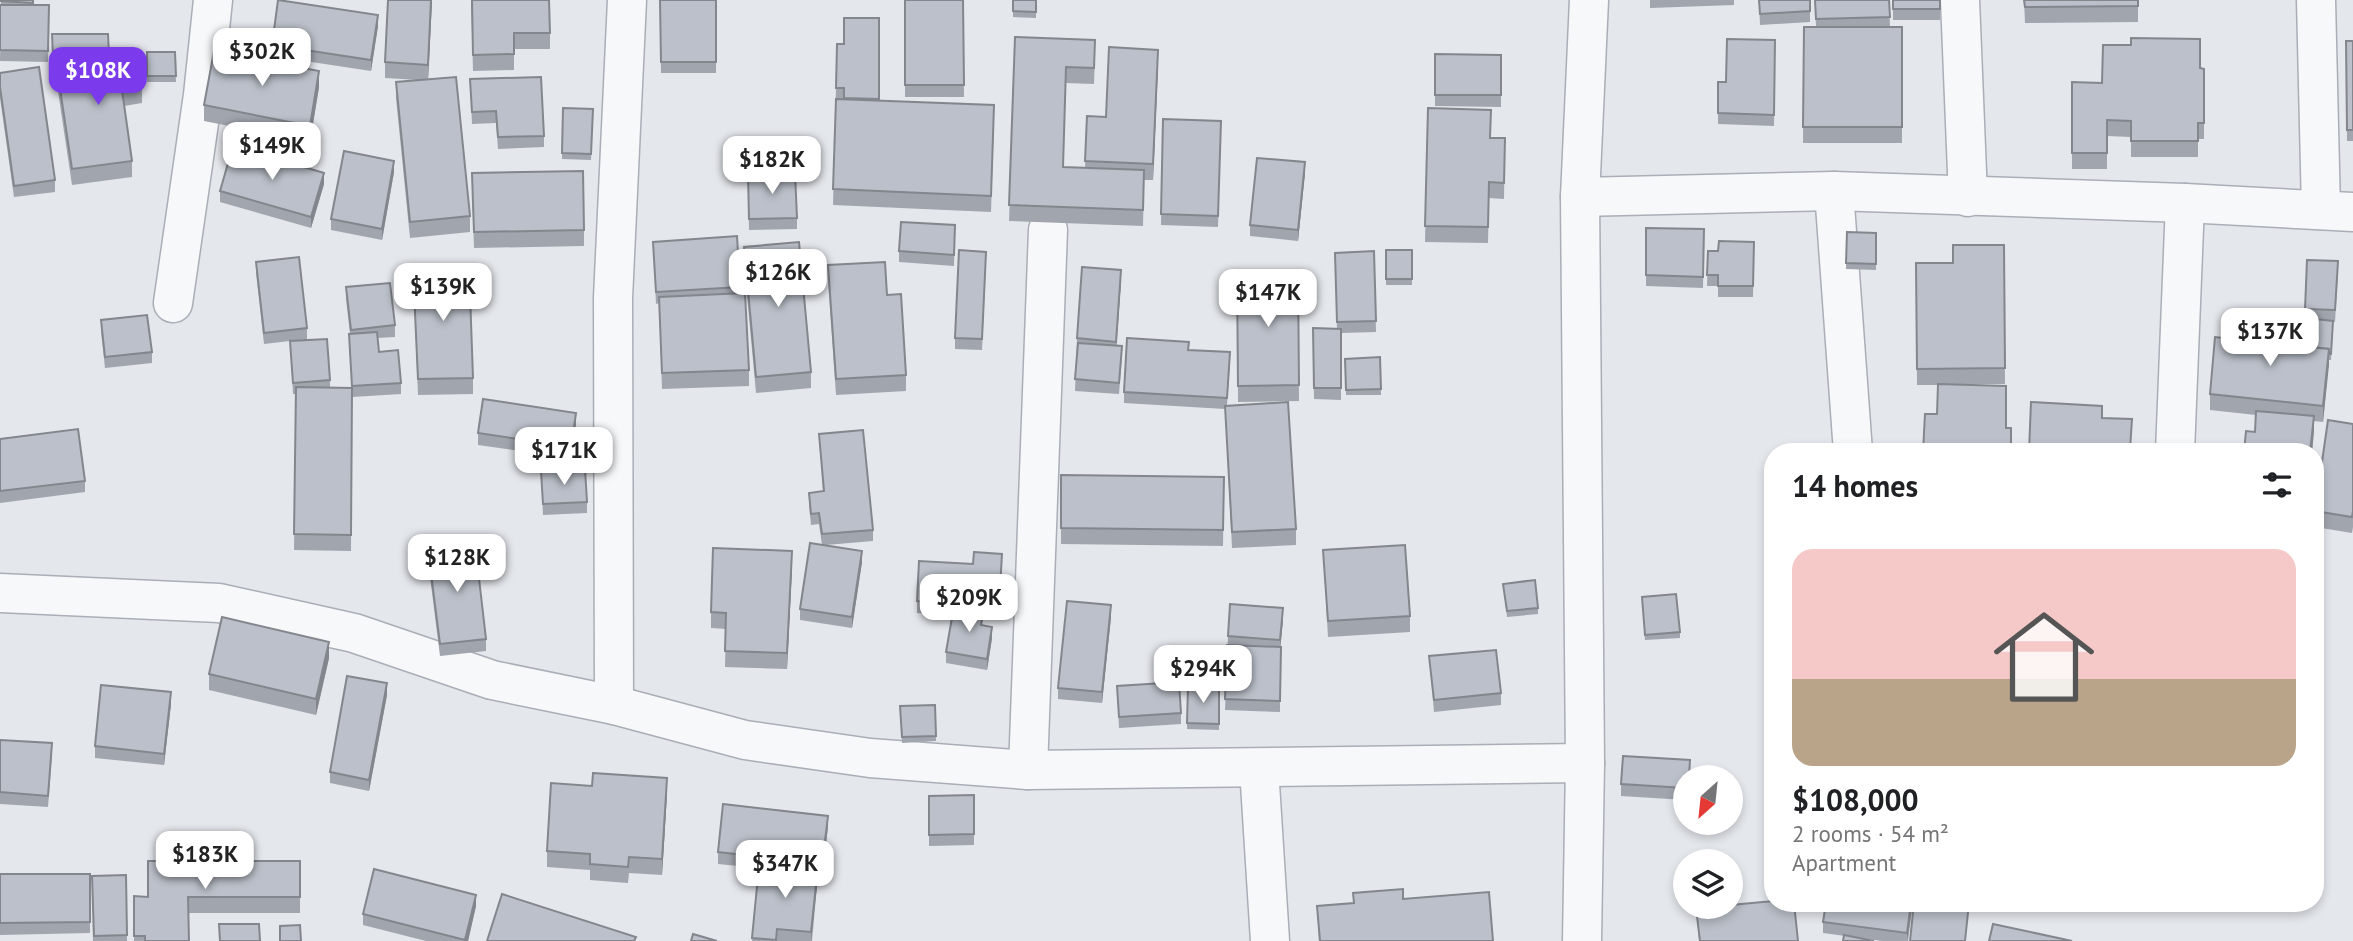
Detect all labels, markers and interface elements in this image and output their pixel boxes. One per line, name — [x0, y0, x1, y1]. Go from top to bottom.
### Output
pin: $302K — [213, 28, 311, 88]
text: $302K — [229, 36, 295, 65]
pin: $108K — [49, 48, 147, 107]
text: $108K — [65, 55, 131, 84]
pin: $149K — [223, 122, 321, 182]
text: $149K — [239, 130, 305, 159]
pin: $182K — [723, 136, 821, 196]
text: $182K — [739, 144, 805, 173]
pin: $126K — [729, 250, 827, 309]
text: $126K — [745, 257, 811, 286]
pin: $139K — [394, 264, 492, 323]
pin: $147K — [1219, 270, 1317, 329]
text: $139K — [410, 271, 476, 300]
text: $147K — [1235, 277, 1301, 306]
pin: $137K — [2221, 308, 2319, 368]
text: $137K — [2237, 316, 2303, 345]
pin: $171K — [515, 428, 613, 487]
text: $171K — [531, 435, 597, 464]
text: 14 homes — [1792, 466, 1918, 505]
icon: filters — [2258, 466, 2296, 504]
pin: $128K — [408, 534, 506, 594]
text: $128K — [424, 542, 490, 571]
pin: $209K — [920, 574, 1018, 634]
text: $209K — [936, 582, 1002, 611]
icon: home — [1981, 594, 2107, 720]
pin: $294K — [1154, 646, 1252, 705]
text: $294K — [1170, 653, 1236, 682]
north arrow — [1673, 765, 1743, 835]
map controls — [1673, 765, 1743, 919]
text: $108,000 — [1792, 780, 1919, 819]
text: 2 rooms · 54 m² — [1792, 819, 1949, 848]
pin: $183K — [156, 832, 254, 891]
text: $183K — [172, 839, 238, 868]
pin: $347K — [736, 841, 834, 900]
text: $347K — [752, 848, 818, 877]
text: Apartment — [1792, 848, 1896, 877]
button: layers — [1673, 849, 1743, 919]

